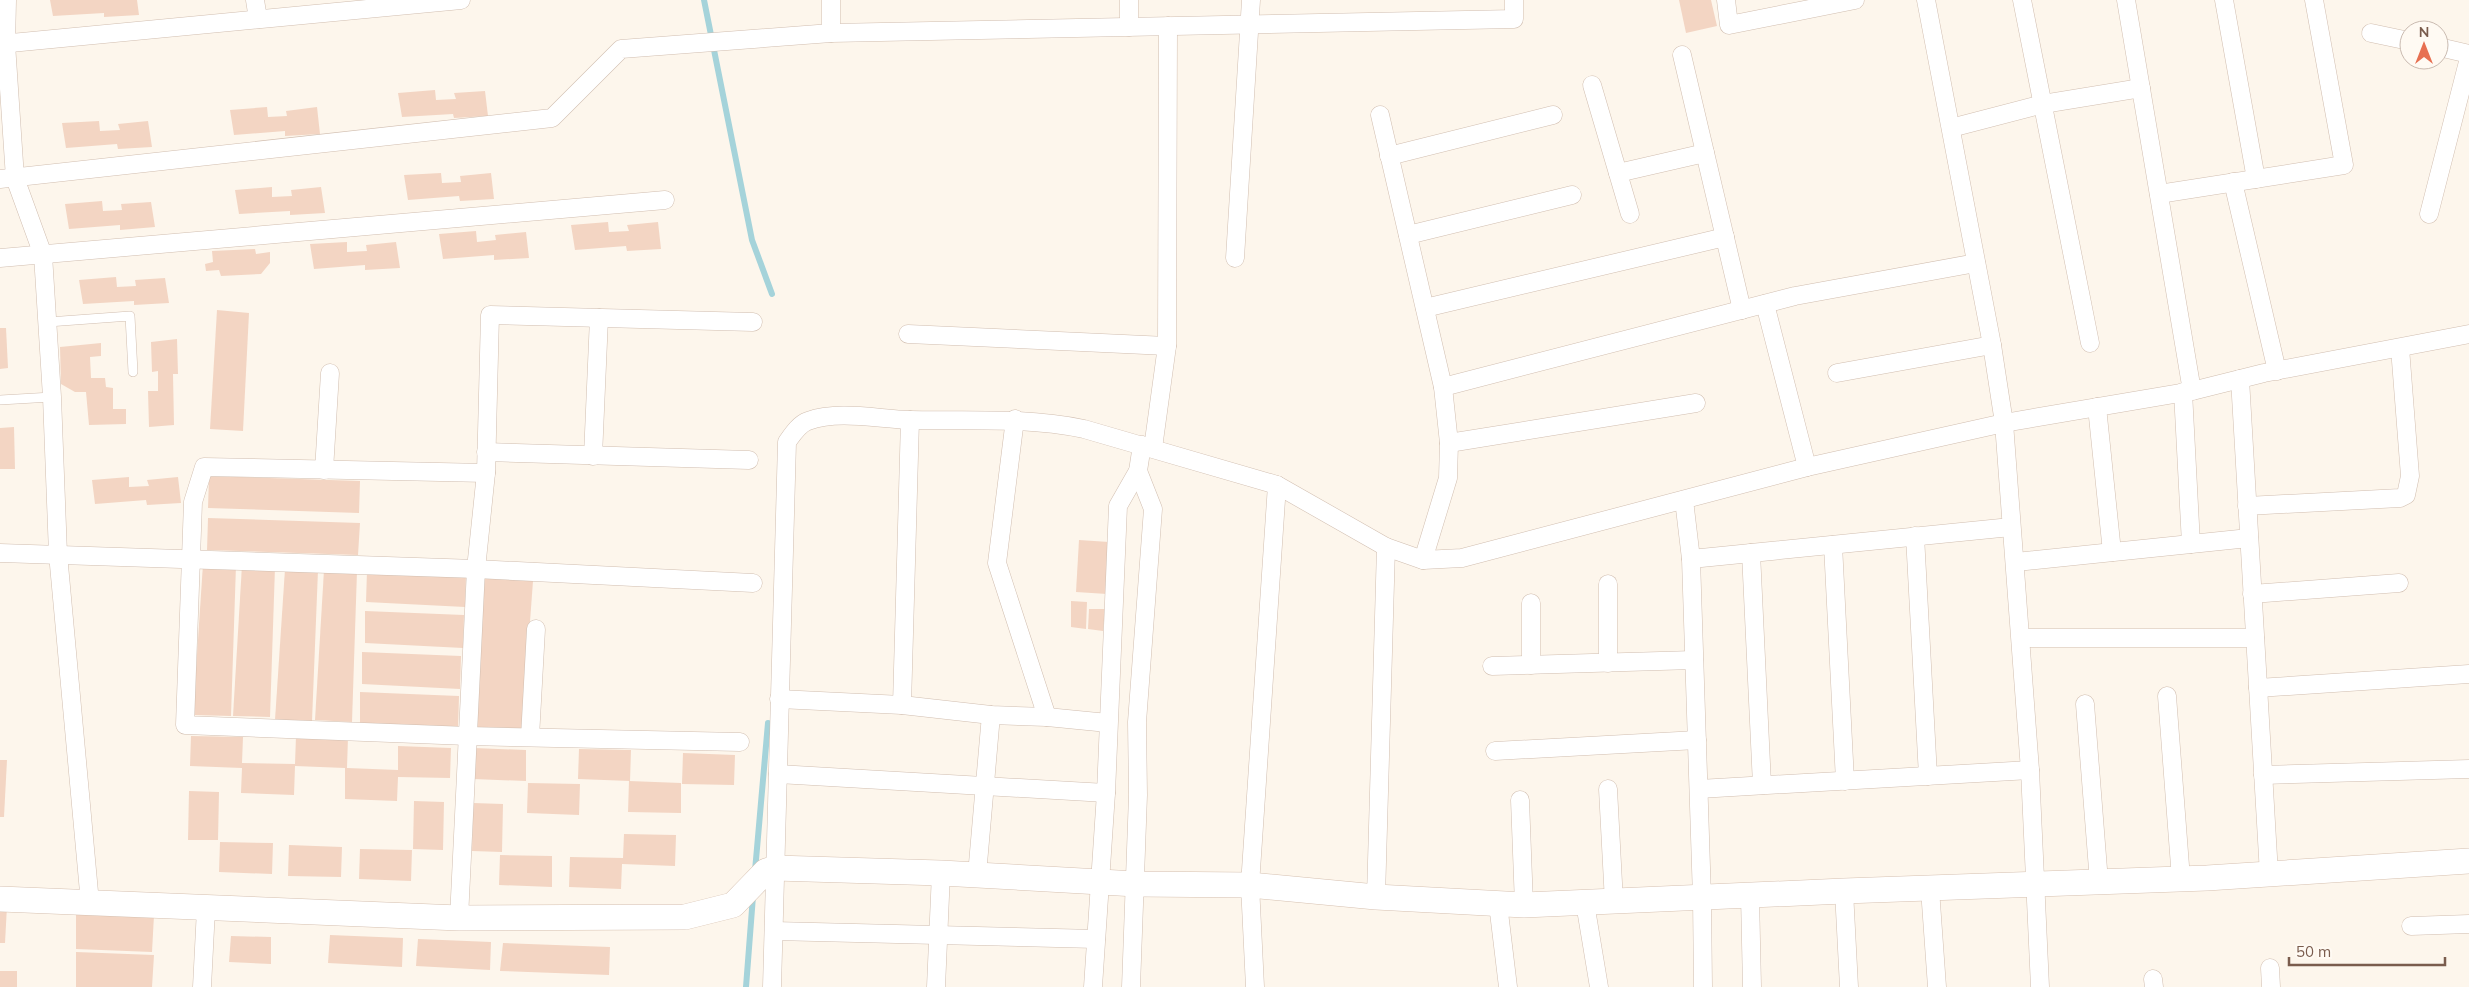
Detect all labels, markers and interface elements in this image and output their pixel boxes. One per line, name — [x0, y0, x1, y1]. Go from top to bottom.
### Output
north arrow — [2399, 20, 2449, 70]
text: N — [2419, 23, 2429, 41]
scale bar — [2289, 934, 2445, 966]
text: 50 m — [2296, 942, 2331, 961]

